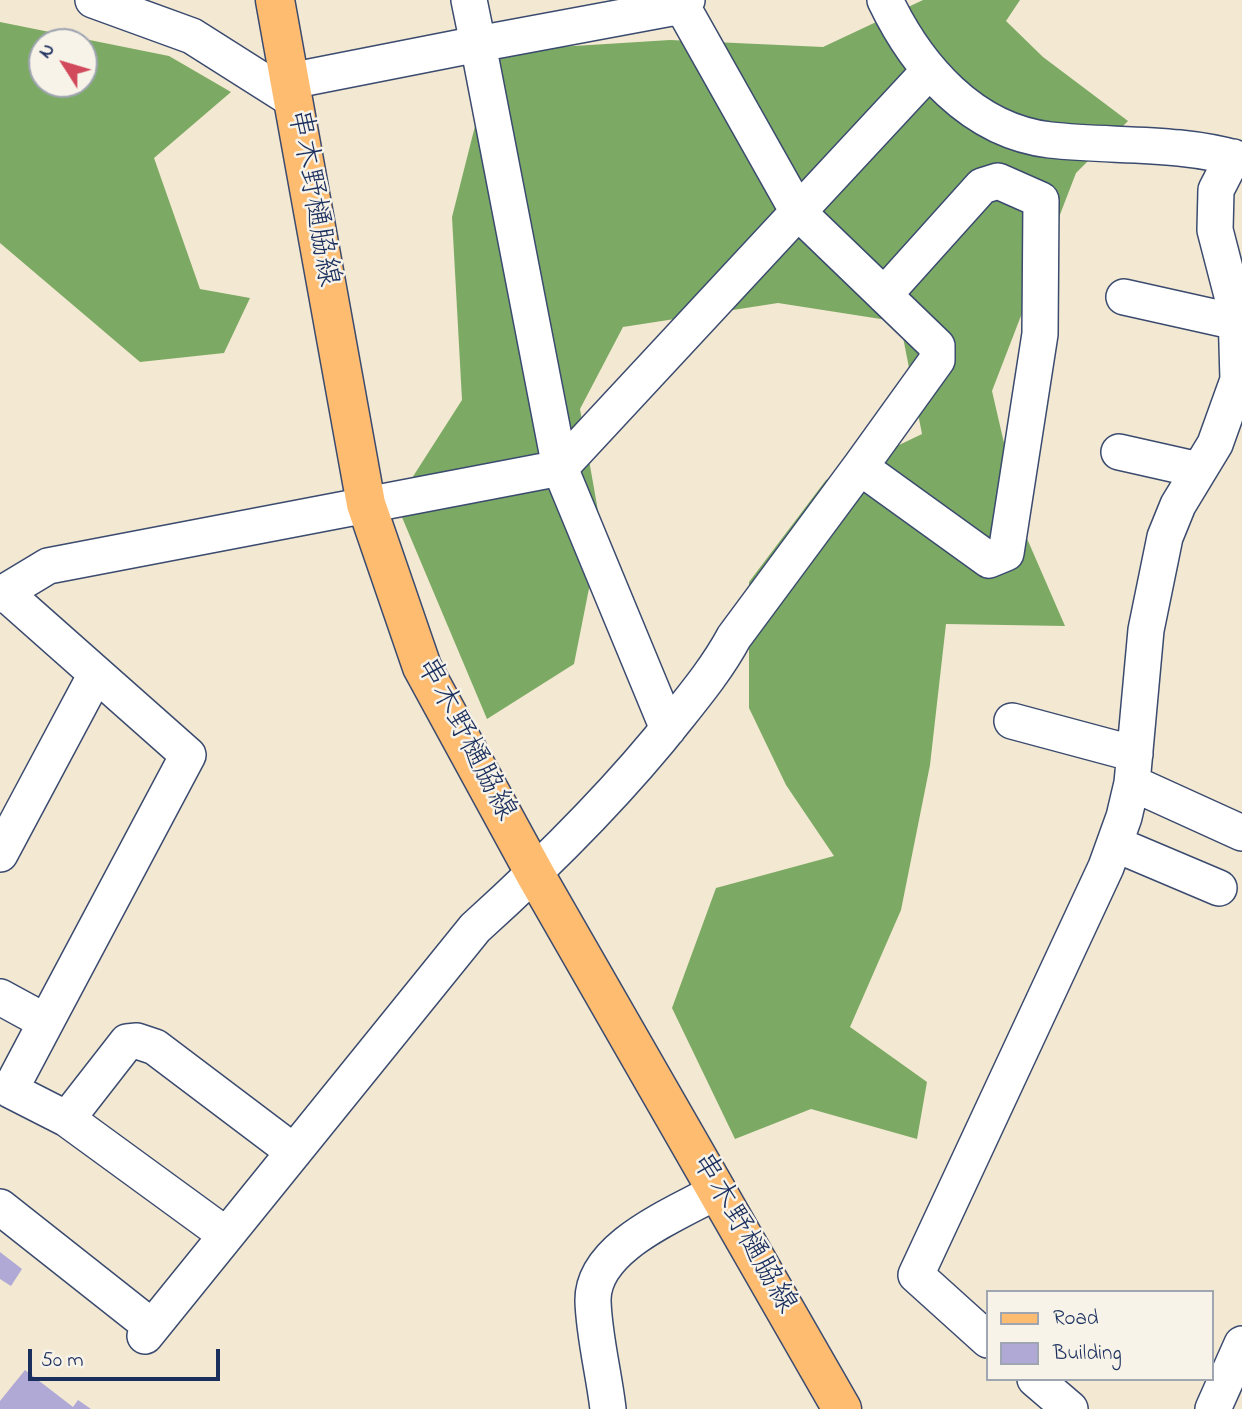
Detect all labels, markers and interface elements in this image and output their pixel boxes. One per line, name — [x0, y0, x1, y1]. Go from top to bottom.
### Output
north arrow — [28, 28, 98, 98]
text: N — [33, 38, 62, 65]
street label: 串木野樋脇線 — [278, 106, 344, 290]
street label: 串木野樋脇線 — [406, 652, 522, 828]
street label: 串木野樋脇線 — [681, 1147, 803, 1321]
legend — [986, 1290, 1214, 1381]
text: Road — [1053, 1304, 1099, 1334]
scale bar — [32, 1336, 224, 1380]
text: Building — [1053, 1339, 1122, 1369]
text: 50 m — [41, 1346, 84, 1376]

